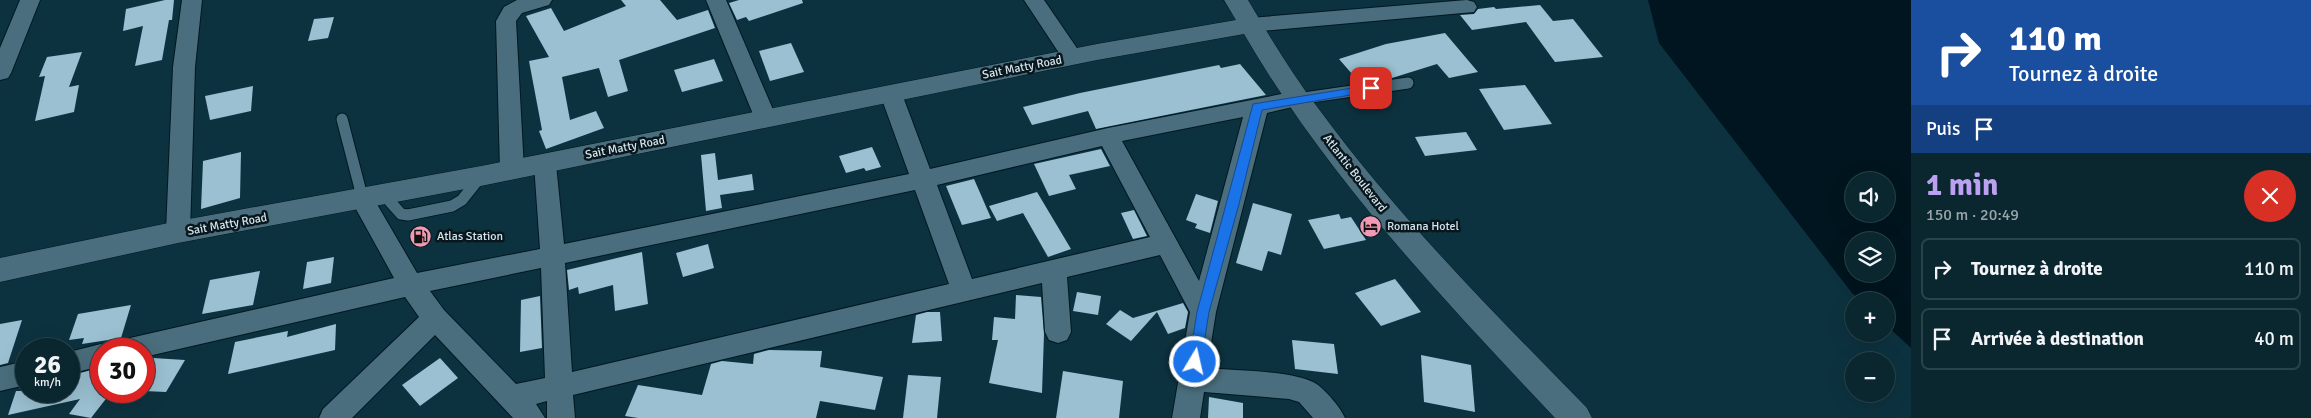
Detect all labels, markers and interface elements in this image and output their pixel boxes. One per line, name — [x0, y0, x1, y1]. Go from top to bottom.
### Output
text: 110 m — [2009, 17, 2102, 60]
icon: right — [1926, 20, 1991, 85]
street label: Sait Matty Road — [981, 52, 1063, 83]
text: Tournez à droite — [2009, 60, 2158, 87]
pin — [1350, 67, 1392, 109]
icon: arrive — [1357, 74, 1385, 102]
icon: arrive — [1970, 115, 1998, 143]
text: Puis — [1926, 117, 1960, 141]
street label: Atlantic Boulevard — [1319, 131, 1390, 215]
street label: Sait Matty Road — [584, 132, 666, 163]
text: 1 min — [1926, 167, 1998, 204]
button: close — [2244, 170, 2296, 222]
map controls — [1845, 172, 1895, 402]
button: sound — [1845, 172, 1895, 222]
text: 150 m · 20:49 — [1926, 205, 2019, 225]
street label: Sait Matty Road — [186, 210, 268, 239]
hotel icon: Romana Hotel — [1359, 214, 1383, 238]
place label: Romana Hotel — [1387, 219, 1460, 234]
fuel station icon: Atlas Station — [409, 224, 433, 248]
place label: Atlas Station — [437, 229, 503, 244]
button: layers — [1845, 232, 1895, 282]
icon: right — [1928, 255, 1956, 283]
text: Tournez à droite — [1971, 257, 2103, 281]
text: 110 m — [2244, 257, 2294, 281]
button: + — [1845, 292, 1895, 342]
icon: arrive — [1928, 325, 1956, 353]
text: Arrivée à destination — [1971, 327, 2144, 351]
text: 40 m — [2254, 327, 2294, 351]
position arrow — [1168, 335, 1220, 387]
speed limit sign: 30 — [90, 338, 155, 403]
text: 26 — [34, 349, 61, 380]
button: − — [1845, 352, 1895, 402]
text: km/h — [34, 375, 61, 390]

